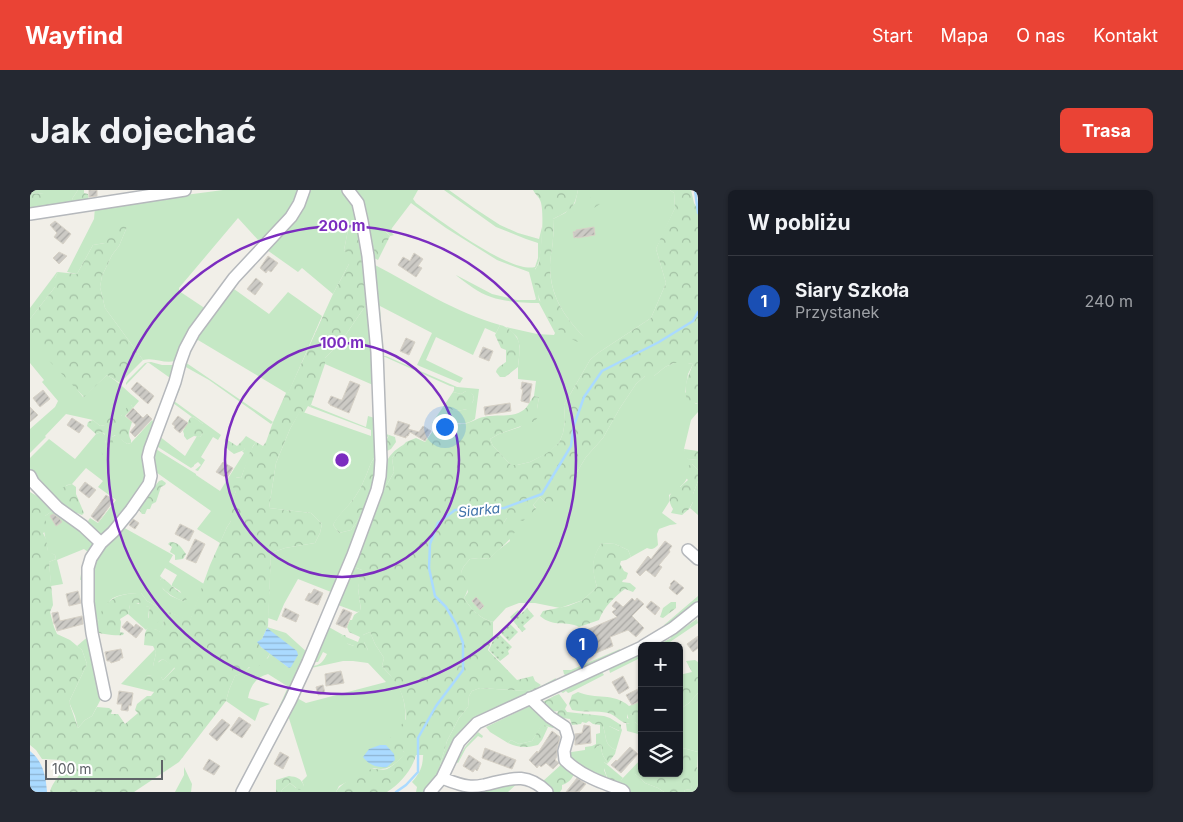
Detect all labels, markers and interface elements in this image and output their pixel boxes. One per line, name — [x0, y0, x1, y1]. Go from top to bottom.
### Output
text: Wayfind — [25, 21, 123, 50]
text: Start — [872, 25, 913, 46]
text: Mapa — [941, 25, 988, 46]
text: O nas — [1016, 25, 1065, 46]
text: Kontakt — [1093, 25, 1158, 46]
button: Trasa — [1060, 108, 1153, 153]
text: Jak dojechać — [30, 109, 257, 151]
text: W pobliżu — [748, 210, 851, 235]
text: 200 m — [319, 216, 365, 235]
text: Siary Szkoła — [795, 279, 909, 302]
text: 1 — [761, 291, 767, 311]
text: 240 m — [1085, 291, 1133, 311]
text: Przystanek — [795, 302, 879, 322]
text: 100 m — [320, 333, 364, 352]
your location — [432, 414, 458, 440]
centre of rings — [333, 451, 351, 469]
water label: Siarka — [457, 499, 501, 520]
pin: 1 — [566, 628, 598, 669]
map controls — [638, 642, 683, 777]
button: + — [638, 642, 683, 687]
button: − — [638, 687, 683, 732]
button: layers — [638, 732, 683, 777]
scale bar — [45, 757, 162, 780]
text: 100 m — [52, 760, 92, 777]

